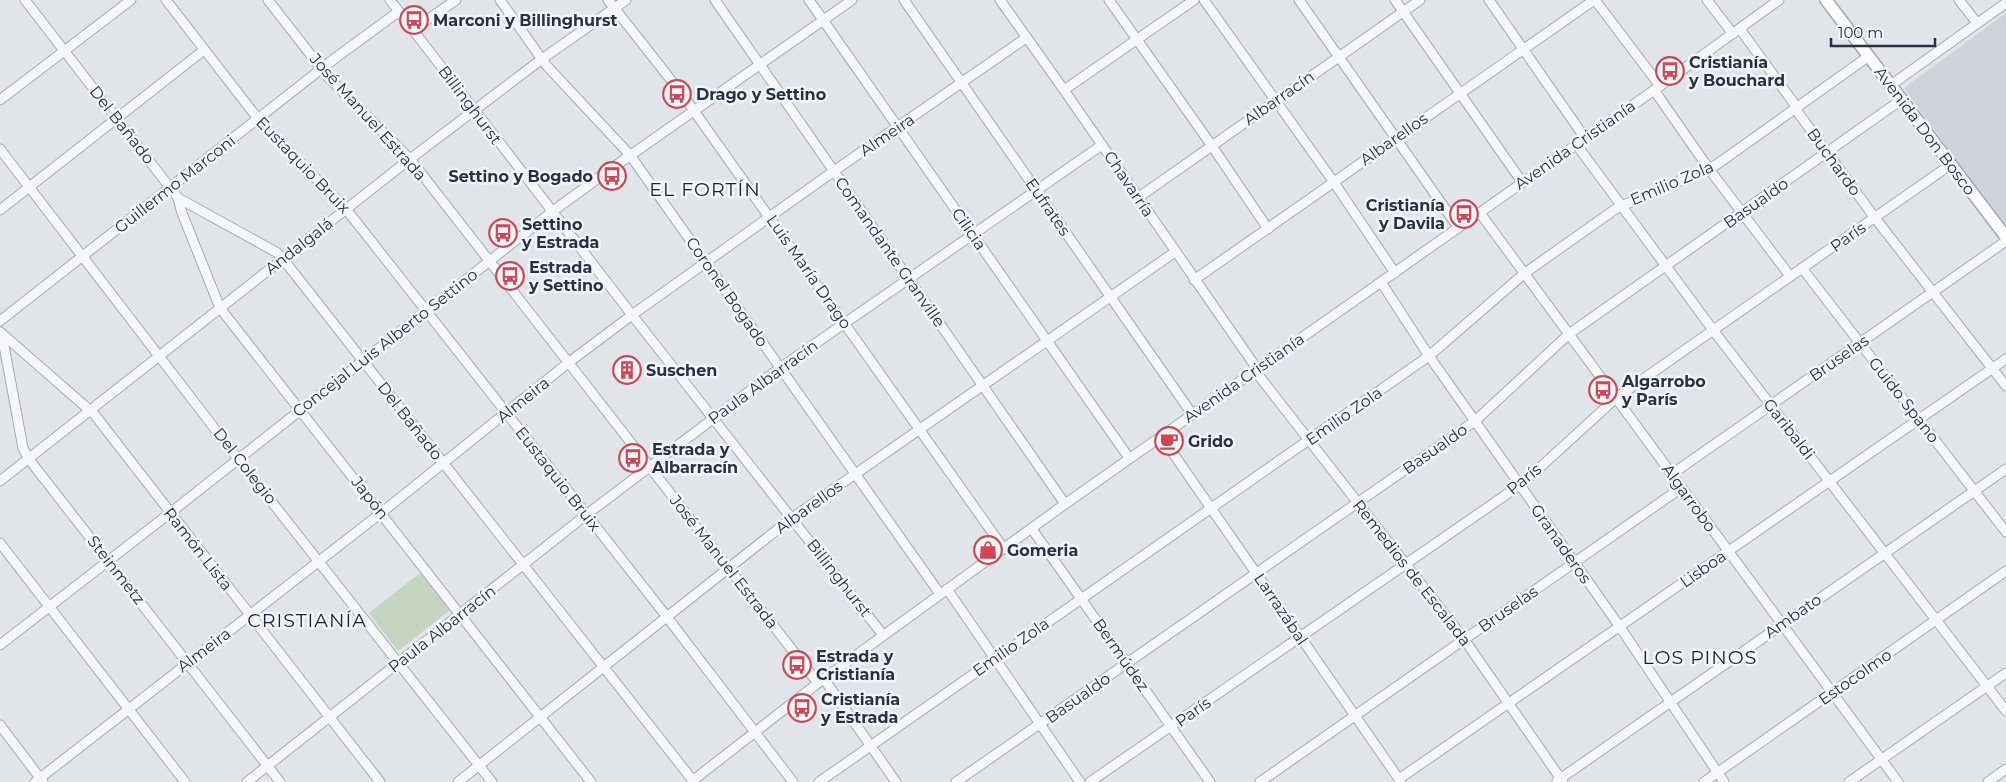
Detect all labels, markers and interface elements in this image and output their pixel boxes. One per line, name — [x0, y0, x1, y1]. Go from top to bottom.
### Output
bus stop icon: Marconi y Billinghurst — [399, 5, 429, 35]
place label: Marconi y Billinghurst — [433, 11, 617, 30]
scale bar — [1831, 15, 1935, 47]
text: 100 m — [1838, 23, 1883, 42]
street label: José Manuel Estrada — [305, 49, 430, 184]
place label: Cristianía y Bouchard — [1688, 53, 1785, 90]
bus stop icon: Cristianía y Bouchard — [1655, 56, 1685, 86]
street label: Billinghurst — [434, 62, 506, 148]
street label: Avenida Don Bosco — [1871, 63, 1979, 199]
street label: Albarracín — [1240, 67, 1318, 129]
bus stop icon: Drago y Settino — [662, 79, 692, 109]
street label: Del Bañado — [86, 82, 158, 168]
place label: Drago y Settino — [696, 85, 826, 104]
street label: Avenida Cristianía — [1511, 96, 1639, 194]
street label: Albarellos — [1356, 109, 1432, 169]
street label: Almeira — [856, 110, 918, 160]
street label: Eustaquio Bruix — [252, 113, 354, 218]
street label: Buchardo — [1803, 124, 1865, 200]
street label: Guillermo Marconi — [111, 131, 239, 237]
street label: Chavarría — [1100, 147, 1158, 221]
street label: Emilio Zola — [1627, 157, 1717, 209]
bus stop icon: Settino y Bogado — [597, 161, 627, 191]
place label: Settino y Bogado — [449, 167, 593, 186]
street label: Comandante Granville — [831, 173, 949, 331]
street label: Basualdo — [1720, 174, 1792, 232]
street label: Eufrates — [1021, 175, 1075, 239]
district label: EL FORTÍN — [649, 178, 761, 201]
place label: Cristianía y Davila — [1366, 196, 1445, 233]
bus stop icon: Cristianía y Davila — [1449, 199, 1479, 229]
street label: Cilicia — [948, 204, 990, 254]
street label: Luis María Drago — [763, 211, 855, 333]
street label: Andalgalá — [261, 214, 337, 278]
place label: Settino y Estrada — [521, 215, 599, 252]
bus stop icon: Settino y Estrada — [488, 218, 518, 248]
street label: París — [1827, 218, 1870, 256]
street label: Coronel Bogado — [682, 233, 772, 351]
place label: Estrada y Settino — [528, 258, 604, 295]
bus stop icon: Estrada y Settino — [495, 261, 525, 291]
street label: Concejal Luis Alberto Settino — [289, 265, 481, 421]
street label: Avenida Cristianía — [1180, 329, 1308, 427]
street label: Bruselas — [1806, 331, 1873, 385]
street label: Paula Albarracín — [704, 336, 822, 428]
street label: Guido Spano — [1865, 353, 1943, 447]
building icon: Suschen — [612, 355, 642, 385]
place label: Suschen — [646, 361, 717, 380]
place label: Algarrobo y París — [1621, 372, 1706, 409]
street label: Almeira — [493, 373, 553, 427]
bus stop icon: Algarrobo y París — [1588, 375, 1618, 405]
street label: Del Bañado — [374, 378, 446, 464]
street label: Emilio Zola — [1302, 383, 1386, 449]
street label: Garibaldi — [1759, 395, 1819, 463]
street label: Basualdo — [1399, 420, 1471, 478]
street label: Eustaquio Bruix — [511, 423, 605, 535]
street label: Del Colegio — [209, 424, 281, 508]
cafe icon: Grido — [1154, 426, 1184, 456]
place label: Grido — [1188, 432, 1234, 451]
place label: Estrada y Albarracín — [651, 440, 738, 477]
bus stop icon: Estrada y Albarracín — [618, 443, 648, 473]
street label: París — [1503, 459, 1545, 499]
street label: Algarrobo — [1658, 460, 1720, 536]
street label: Japón — [347, 472, 393, 523]
street label: Albarellos — [772, 476, 846, 538]
street label: José Manuel Estrada — [665, 491, 782, 633]
street label: Remedios de Escalada — [1349, 496, 1475, 650]
street label: Granaderos — [1527, 501, 1595, 587]
street label: Ramón Lista — [160, 504, 236, 594]
street label: Steinmetz — [83, 532, 149, 608]
street label: Billinghurst — [803, 535, 876, 621]
shop icon: Gomeria — [973, 535, 1003, 565]
place label: Gomeria — [1007, 541, 1078, 560]
street label: Lisboa — [1676, 546, 1730, 592]
street label: Larrazábal — [1250, 569, 1312, 649]
street label: Paula Albarracín — [385, 581, 499, 677]
street label: Bruselas — [1475, 582, 1542, 636]
street label: Ambato — [1761, 590, 1825, 642]
district label: CRISTIANÍA — [247, 609, 367, 632]
street label: Emilio Zola — [969, 614, 1053, 680]
street label: Bermúdez — [1089, 615, 1153, 695]
street label: Almeira — [174, 624, 234, 676]
street label: Estocolmo — [1815, 645, 1895, 709]
district label: LOS PINOS — [1643, 646, 1757, 669]
place label: Estrada y Cristianía — [816, 647, 895, 684]
bus stop icon: Estrada y Cristianía — [782, 650, 812, 680]
street label: Basualdo — [1042, 669, 1114, 727]
place label: Cristianía y Estrada — [820, 690, 900, 727]
bus stop icon: Cristianía y Estrada — [787, 693, 817, 723]
street label: París — [1172, 693, 1215, 731]

